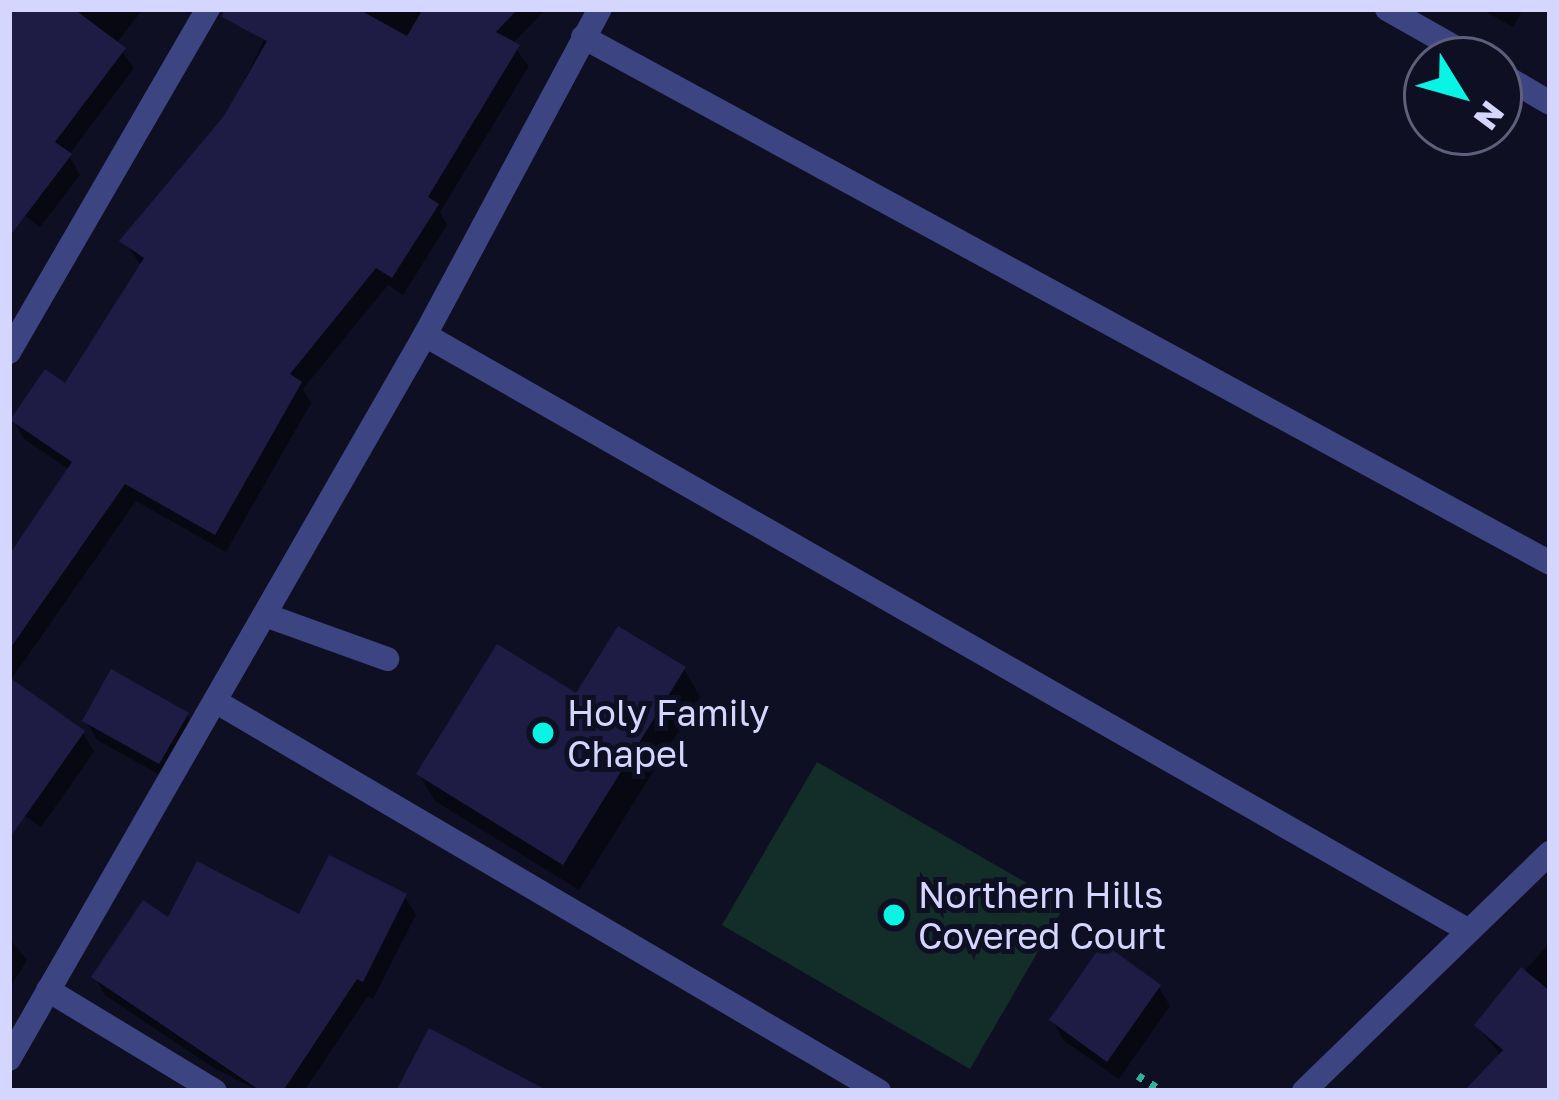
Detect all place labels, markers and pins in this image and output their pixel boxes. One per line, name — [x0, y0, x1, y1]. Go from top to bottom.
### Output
place label: Holy Family Chapel — [567, 690, 769, 775]
marker: Holy Family Chapel — [530, 720, 556, 746]
place label: Northern Hills Covered Court — [918, 872, 1166, 957]
marker: Northern Hills Covered Court — [881, 902, 907, 928]

